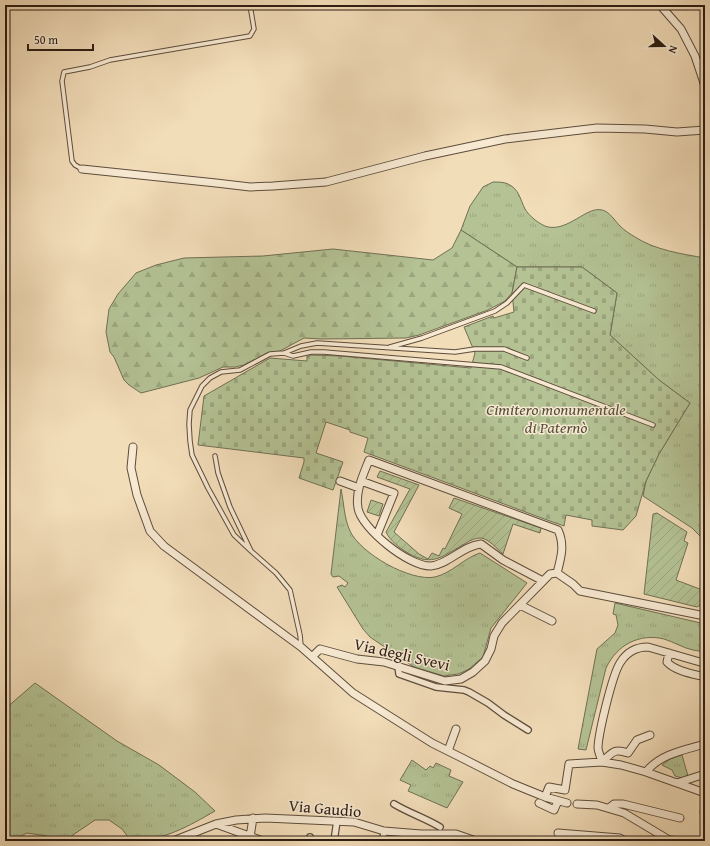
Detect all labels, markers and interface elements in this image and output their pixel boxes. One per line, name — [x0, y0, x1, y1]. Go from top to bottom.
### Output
scale bar — [28, 26, 93, 52]
north arrow — [644, 26, 684, 66]
text: 50 m — [34, 31, 58, 48]
text: N — [664, 43, 682, 56]
park label: Cimitero monumentale di Paternò — [486, 397, 626, 439]
street label: Via degli Svevi — [352, 631, 453, 677]
street label: Via Gaudio — [288, 793, 362, 823]

